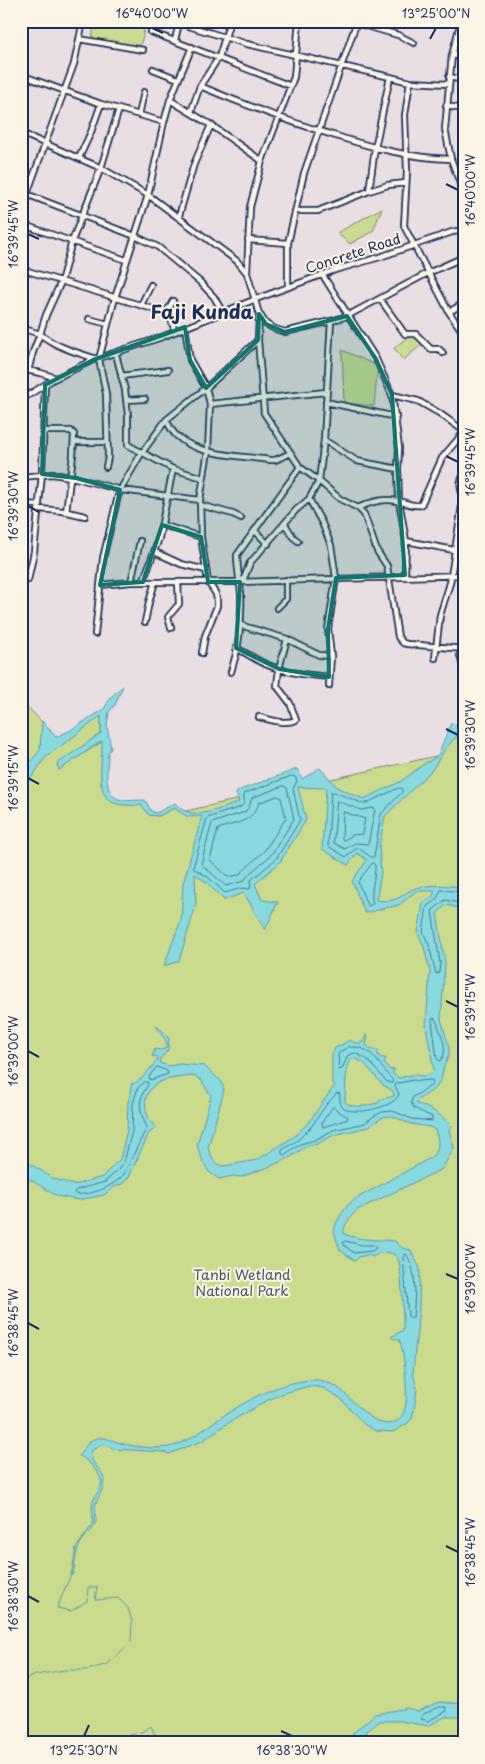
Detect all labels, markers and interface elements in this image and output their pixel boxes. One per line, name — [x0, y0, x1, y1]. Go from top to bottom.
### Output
text: 16°40'00"W — [116, 4, 189, 22]
text: 13°25'00"N — [402, 4, 470, 22]
text: 16°40'00"W — [461, 153, 479, 226]
text: 16°39'45"W — [4, 199, 22, 268]
street label: Concrete Road — [303, 228, 403, 278]
district label: Faji Kunda — [150, 297, 254, 325]
text: 16°39'45"W — [461, 427, 479, 496]
text: 16°39'30"W — [4, 470, 22, 541]
text: 16°39'30"W — [461, 699, 479, 770]
text: 16°39'15"W — [4, 744, 22, 811]
text: 16°39'15"W — [461, 973, 479, 1040]
text: 16°39'00"W — [4, 1015, 22, 1086]
text: 16°39'00"W — [461, 1243, 479, 1314]
park label: Tanbi Wetland National Park — [193, 1264, 291, 1301]
text: 16°38'45"W — [4, 1288, 22, 1358]
text: 16°38'45"W — [461, 1517, 479, 1587]
text: 16°38'30"W — [4, 1560, 22, 1631]
text: 13°25'30"N — [50, 1741, 118, 1759]
text: 16°38'30"W — [257, 1741, 328, 1759]

